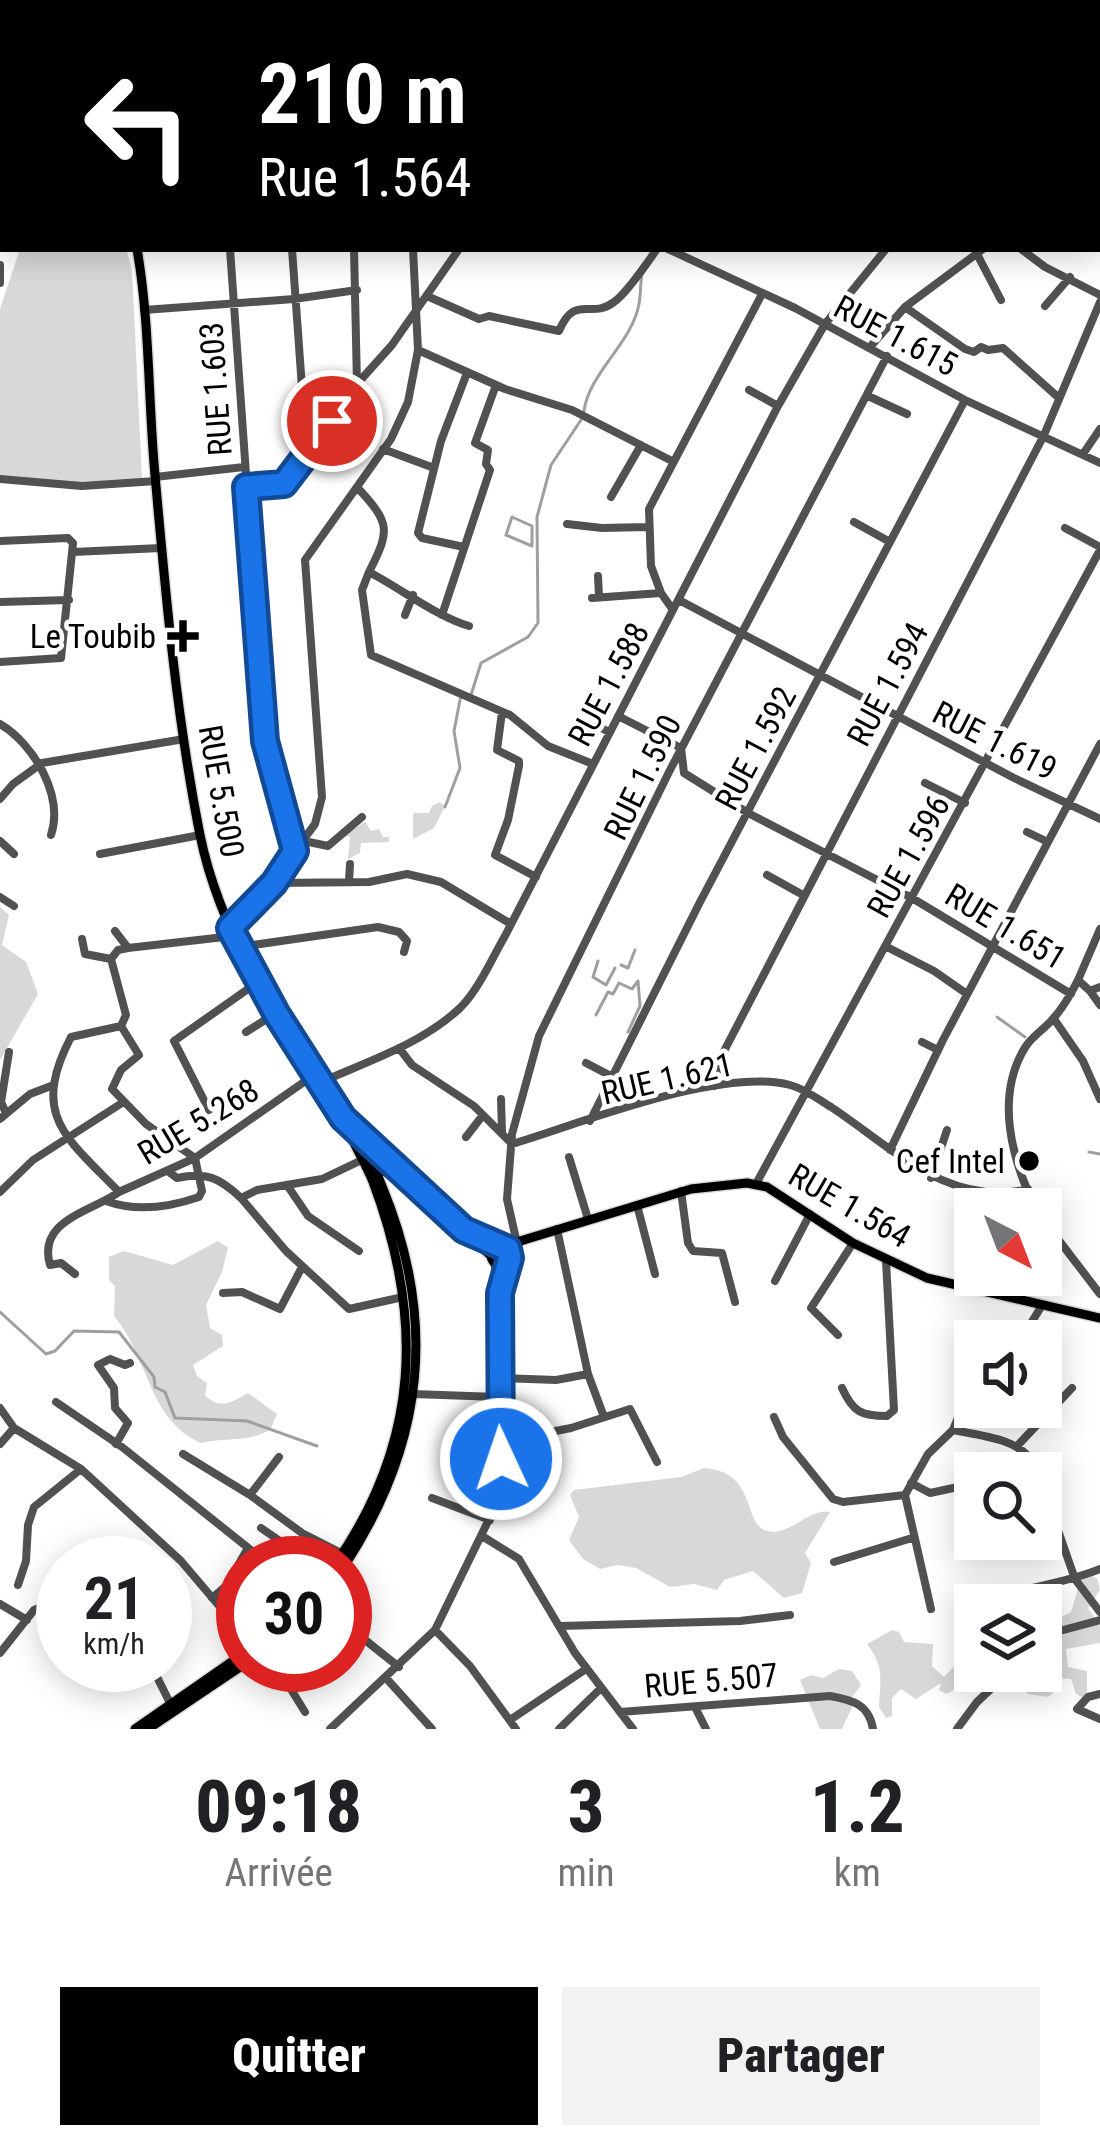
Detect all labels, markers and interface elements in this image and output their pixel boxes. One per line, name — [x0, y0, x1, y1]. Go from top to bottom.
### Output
text: 210 m — [258, 45, 467, 144]
icon: left — [60, 48, 216, 204]
text: Rue 1.564 — [258, 146, 471, 209]
street label: RUE 1.615 — [828, 287, 964, 384]
street label: RUE 1.603 — [191, 321, 240, 457]
pin — [281, 370, 383, 472]
icon: arrive — [299, 388, 365, 454]
street label: RUE 1.588 — [560, 616, 657, 752]
street label: RUE 1.594 — [839, 616, 936, 752]
place label: Le Toubib — [30, 617, 156, 656]
marker: Le Toubib — [167, 620, 199, 652]
street label: RUE 1.592 — [707, 680, 804, 816]
street label: RUE 1.619 — [926, 693, 1063, 788]
street label: RUE 1.590 — [596, 709, 689, 846]
street label: RUE 5.500 — [191, 722, 252, 860]
street label: RUE 1.596 — [859, 788, 958, 924]
street label: RUE 1.651 — [938, 875, 1073, 978]
street label: RUE 1.621 — [597, 1044, 737, 1113]
street label: RUE 5.268 — [131, 1070, 266, 1173]
place label: Cef Intel — [896, 1142, 1005, 1181]
marker: Cef Intel — [1016, 1148, 1042, 1174]
street label: RUE 1.564 — [782, 1155, 917, 1256]
north arrow — [954, 1188, 1062, 1296]
map controls — [954, 1188, 1062, 1692]
button: sound — [954, 1320, 1062, 1428]
position arrow — [438, 1396, 564, 1522]
button: search — [954, 1452, 1062, 1560]
speed limit sign: 30 — [216, 1536, 372, 1692]
text: 21 — [84, 1563, 144, 1634]
button: layers — [954, 1584, 1062, 1692]
text: km/h — [83, 1626, 145, 1661]
street label: RUE 5.507 — [643, 1655, 779, 1706]
text: 09:18 — [195, 1765, 362, 1850]
text: 3 — [568, 1765, 604, 1850]
text: 1.2 — [810, 1765, 905, 1850]
text: Arrivée — [225, 1850, 333, 1896]
text: min — [557, 1850, 615, 1896]
text: km — [834, 1850, 881, 1896]
button: Quitter — [60, 1987, 538, 2125]
button: Partager — [562, 1987, 1040, 2125]

